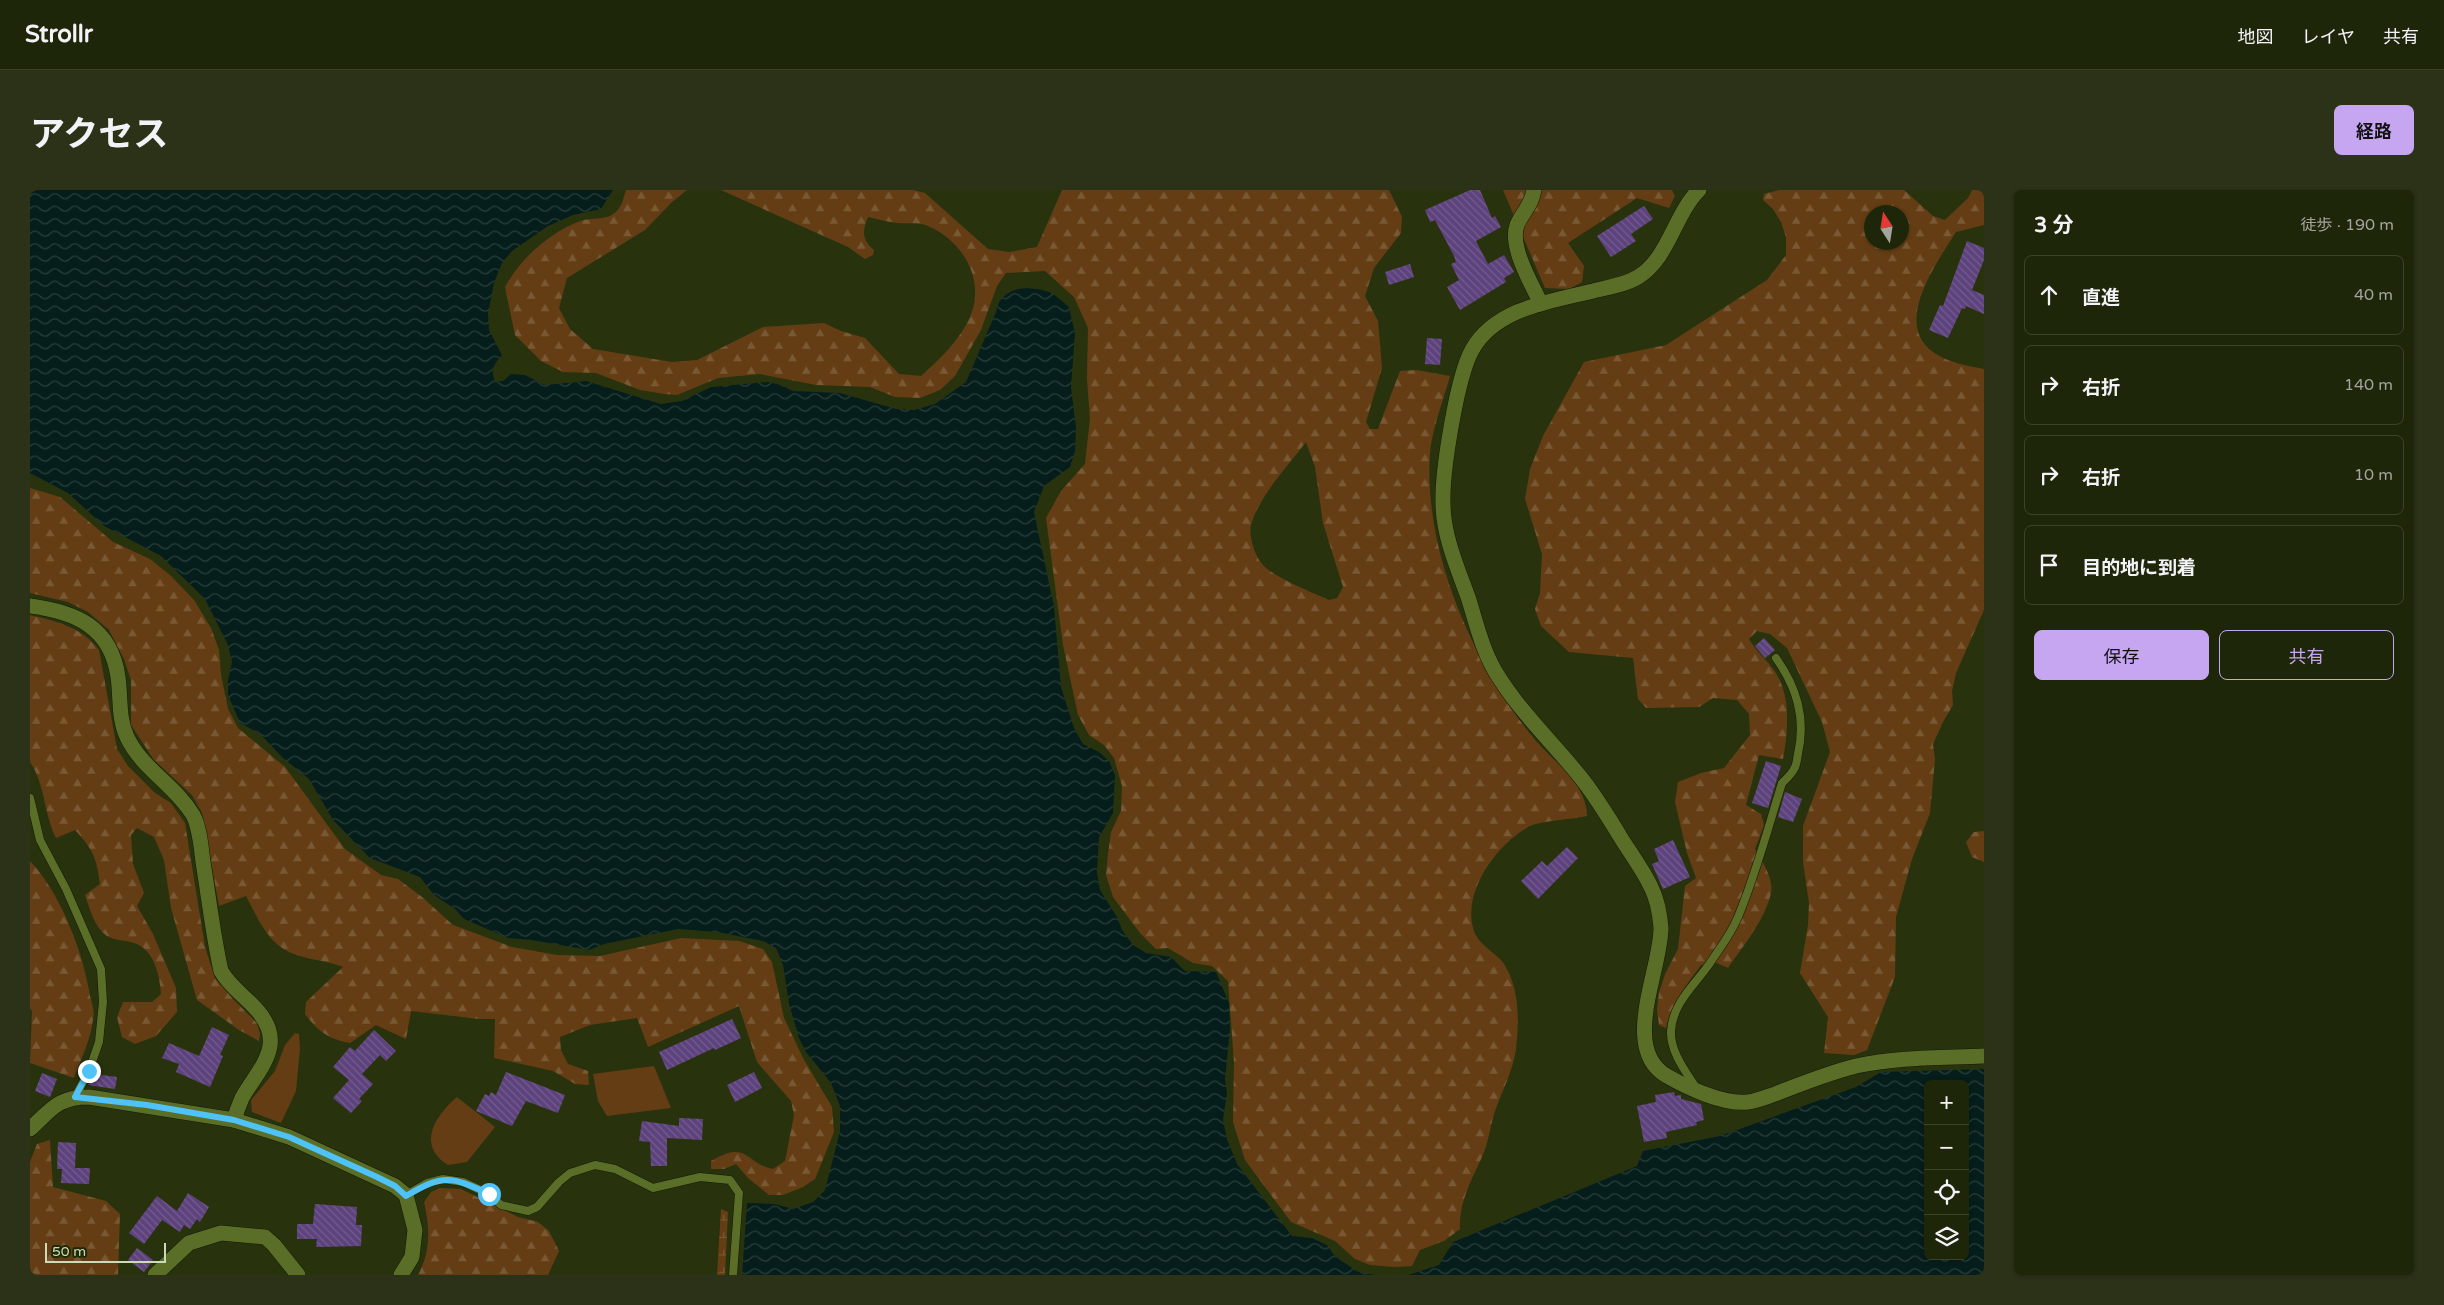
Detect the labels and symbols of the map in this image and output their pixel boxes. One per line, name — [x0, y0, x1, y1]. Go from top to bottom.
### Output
north arrow — [1864, 205, 1909, 250]
route end — [78, 1060, 101, 1083]
route start — [478, 1183, 501, 1206]
scale bar — [45, 1240, 166, 1263]

